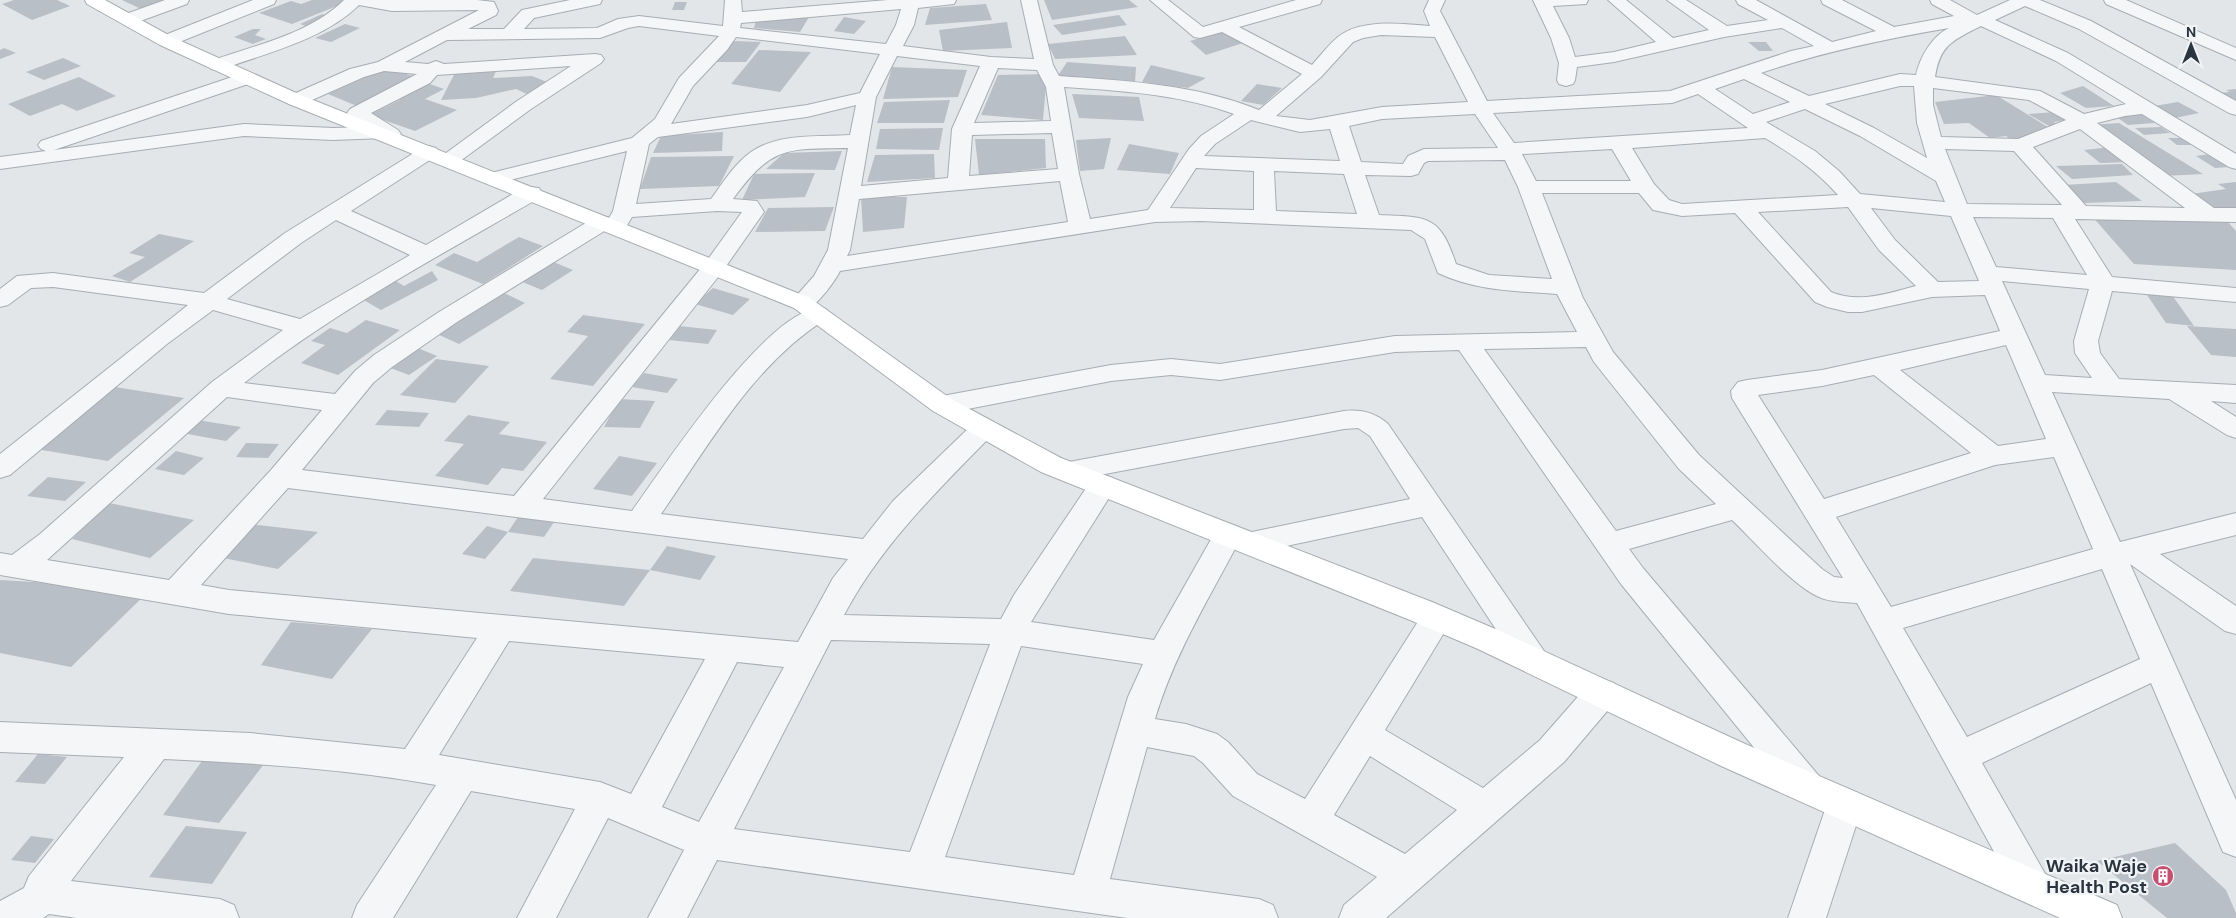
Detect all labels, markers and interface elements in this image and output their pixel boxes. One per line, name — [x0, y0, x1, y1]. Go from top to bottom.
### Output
north arrow — [2166, 20, 2216, 70]
text: N — [2186, 23, 2196, 41]
place label: Waika Waje Health Post — [2046, 854, 2147, 899]
building icon: Waika Waje Health Post — [2151, 864, 2175, 888]

